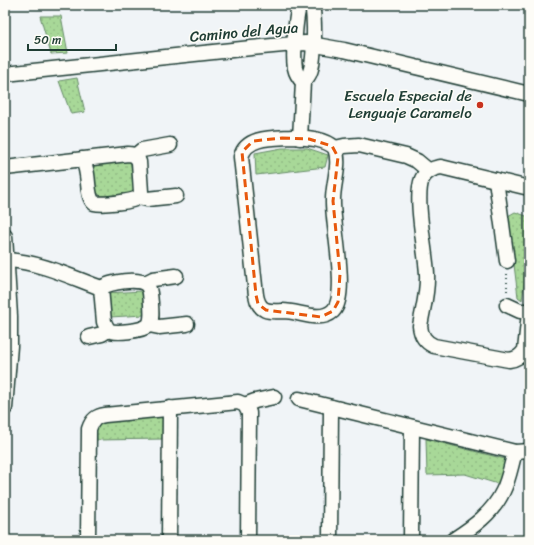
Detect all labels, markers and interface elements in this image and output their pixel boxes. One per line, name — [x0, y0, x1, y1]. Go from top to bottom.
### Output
street label: Camino del Agua — [189, 14, 300, 50]
scale bar — [28, 26, 116, 52]
text: 50 m — [34, 29, 61, 51]
place label: Escuela Especial de Lenguaje Caramelo — [344, 83, 472, 126]
marker: Escuela Especial de Lenguaje Caramelo — [475, 100, 485, 110]

